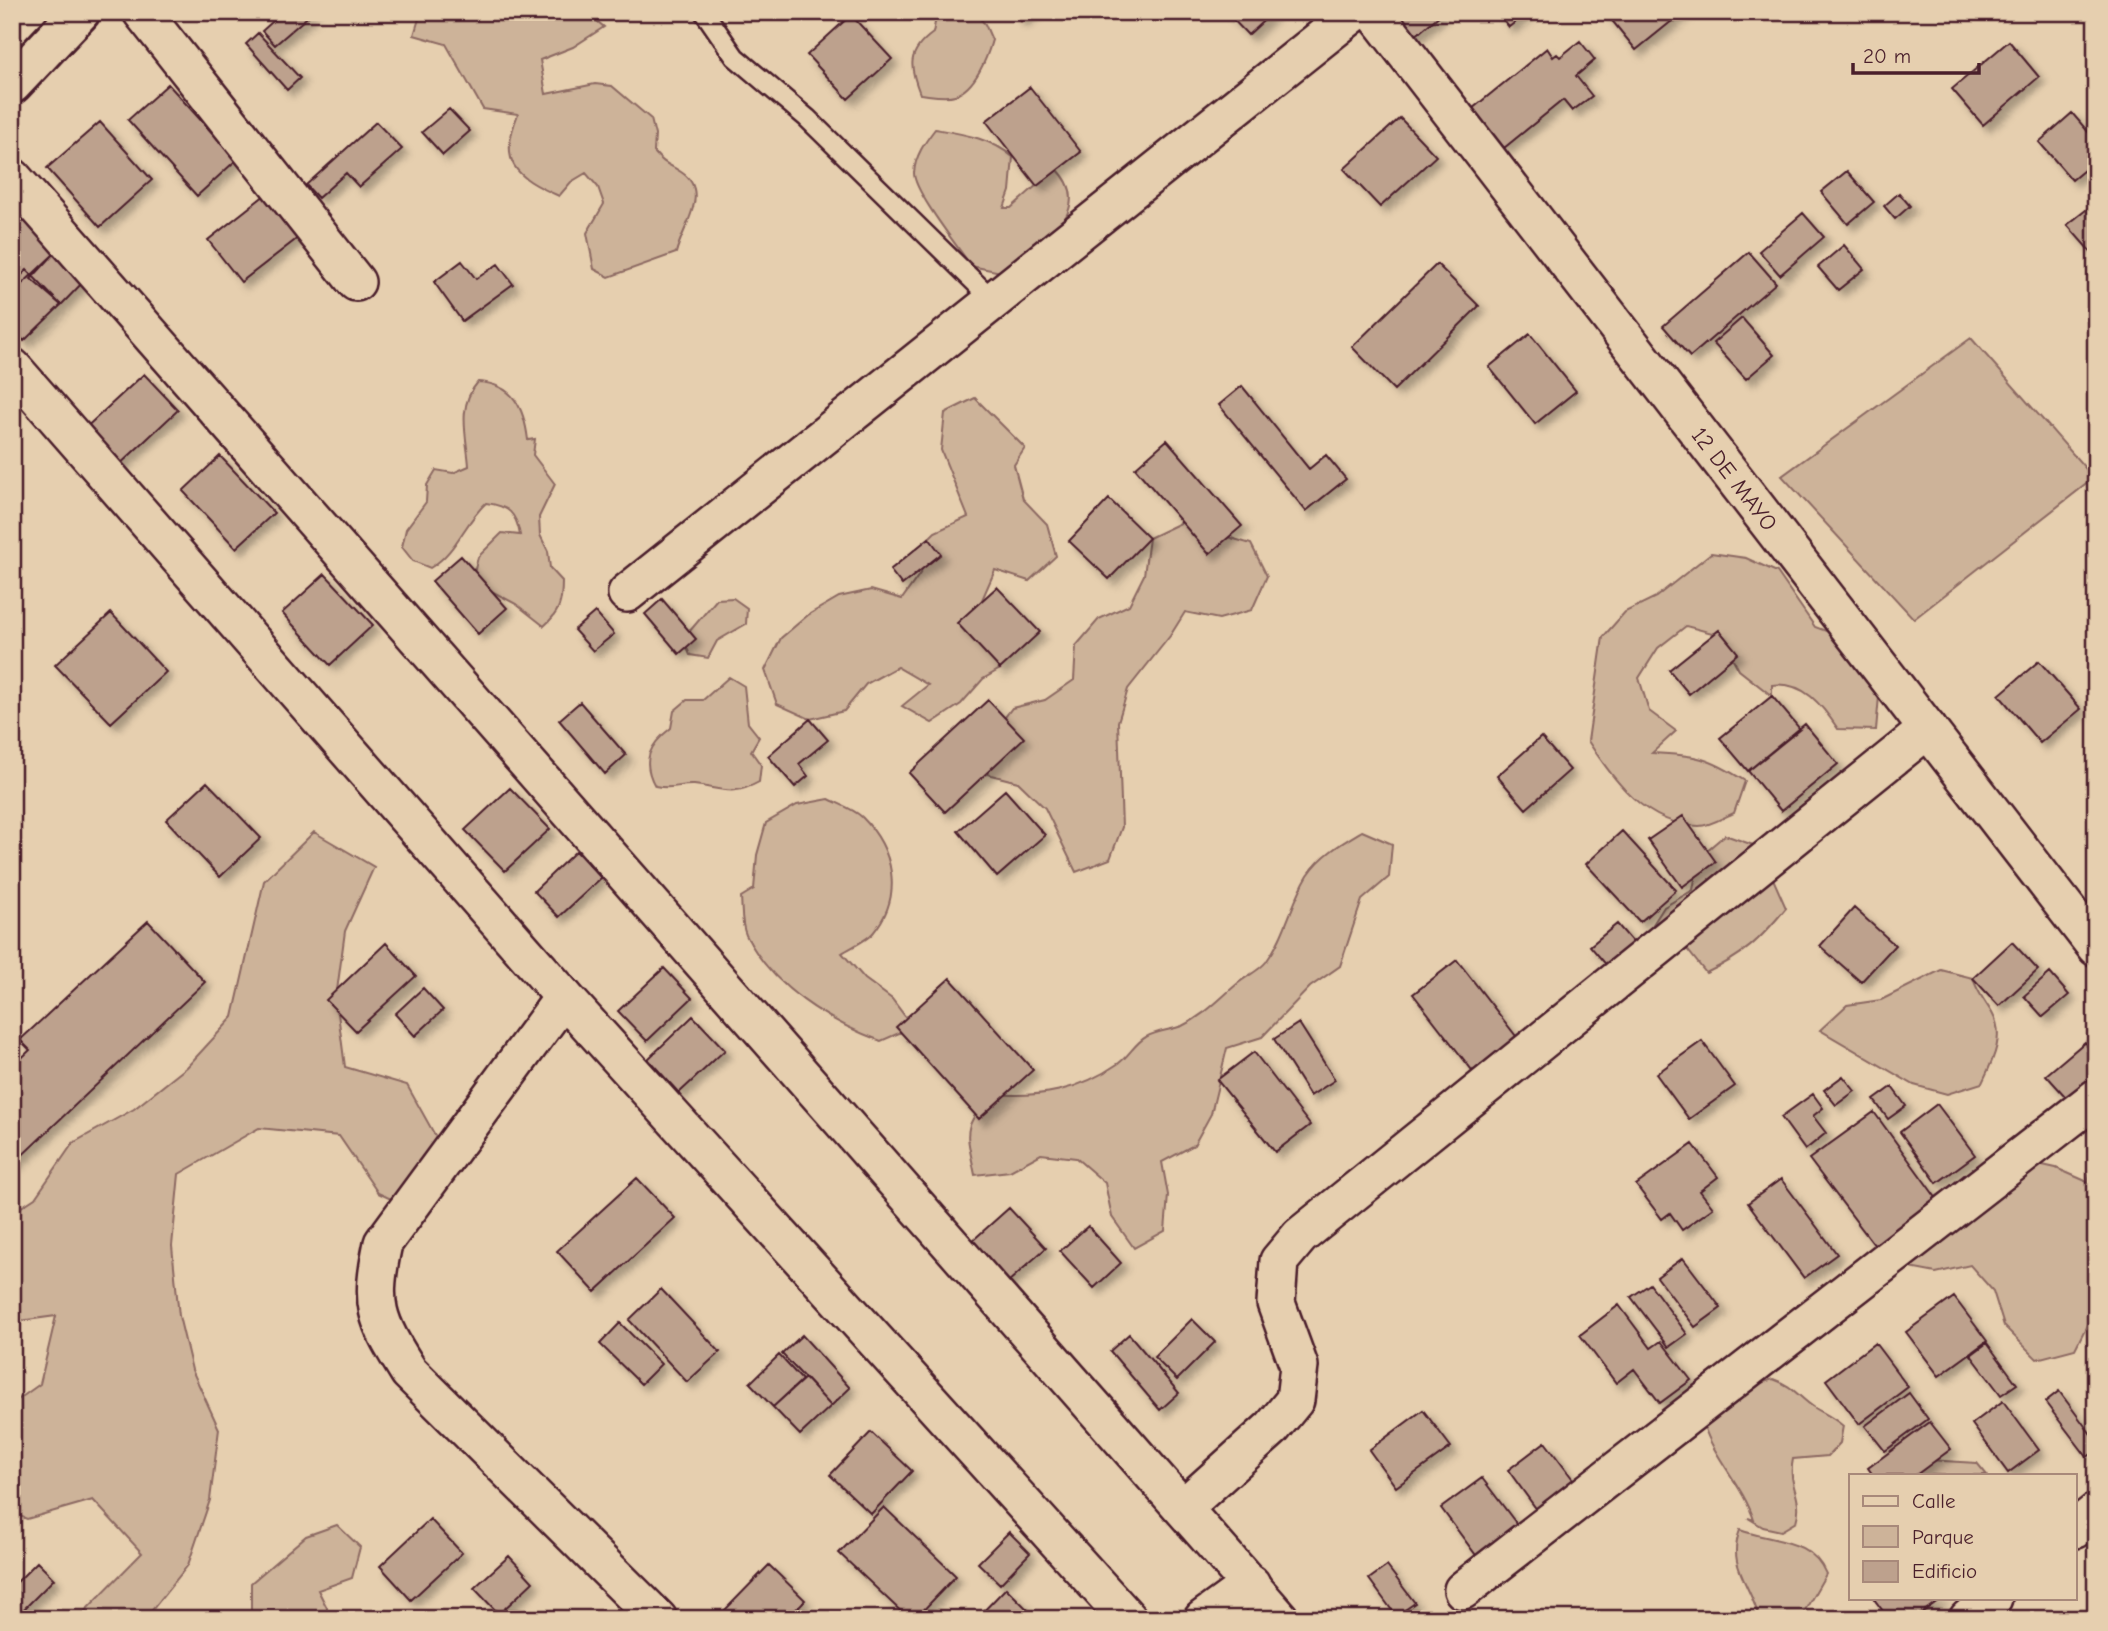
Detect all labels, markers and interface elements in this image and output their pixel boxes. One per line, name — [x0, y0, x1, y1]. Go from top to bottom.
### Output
scale bar — [1853, 32, 1979, 76]
text: 20 m — [1863, 44, 1911, 68]
street label: 12 DE MAYO — [1686, 422, 1783, 536]
legend — [1849, 1474, 2076, 1600]
text: Calle — [1912, 1489, 1955, 1513]
text: Parque — [1912, 1525, 1974, 1549]
text: Edificio — [1912, 1559, 1977, 1583]

